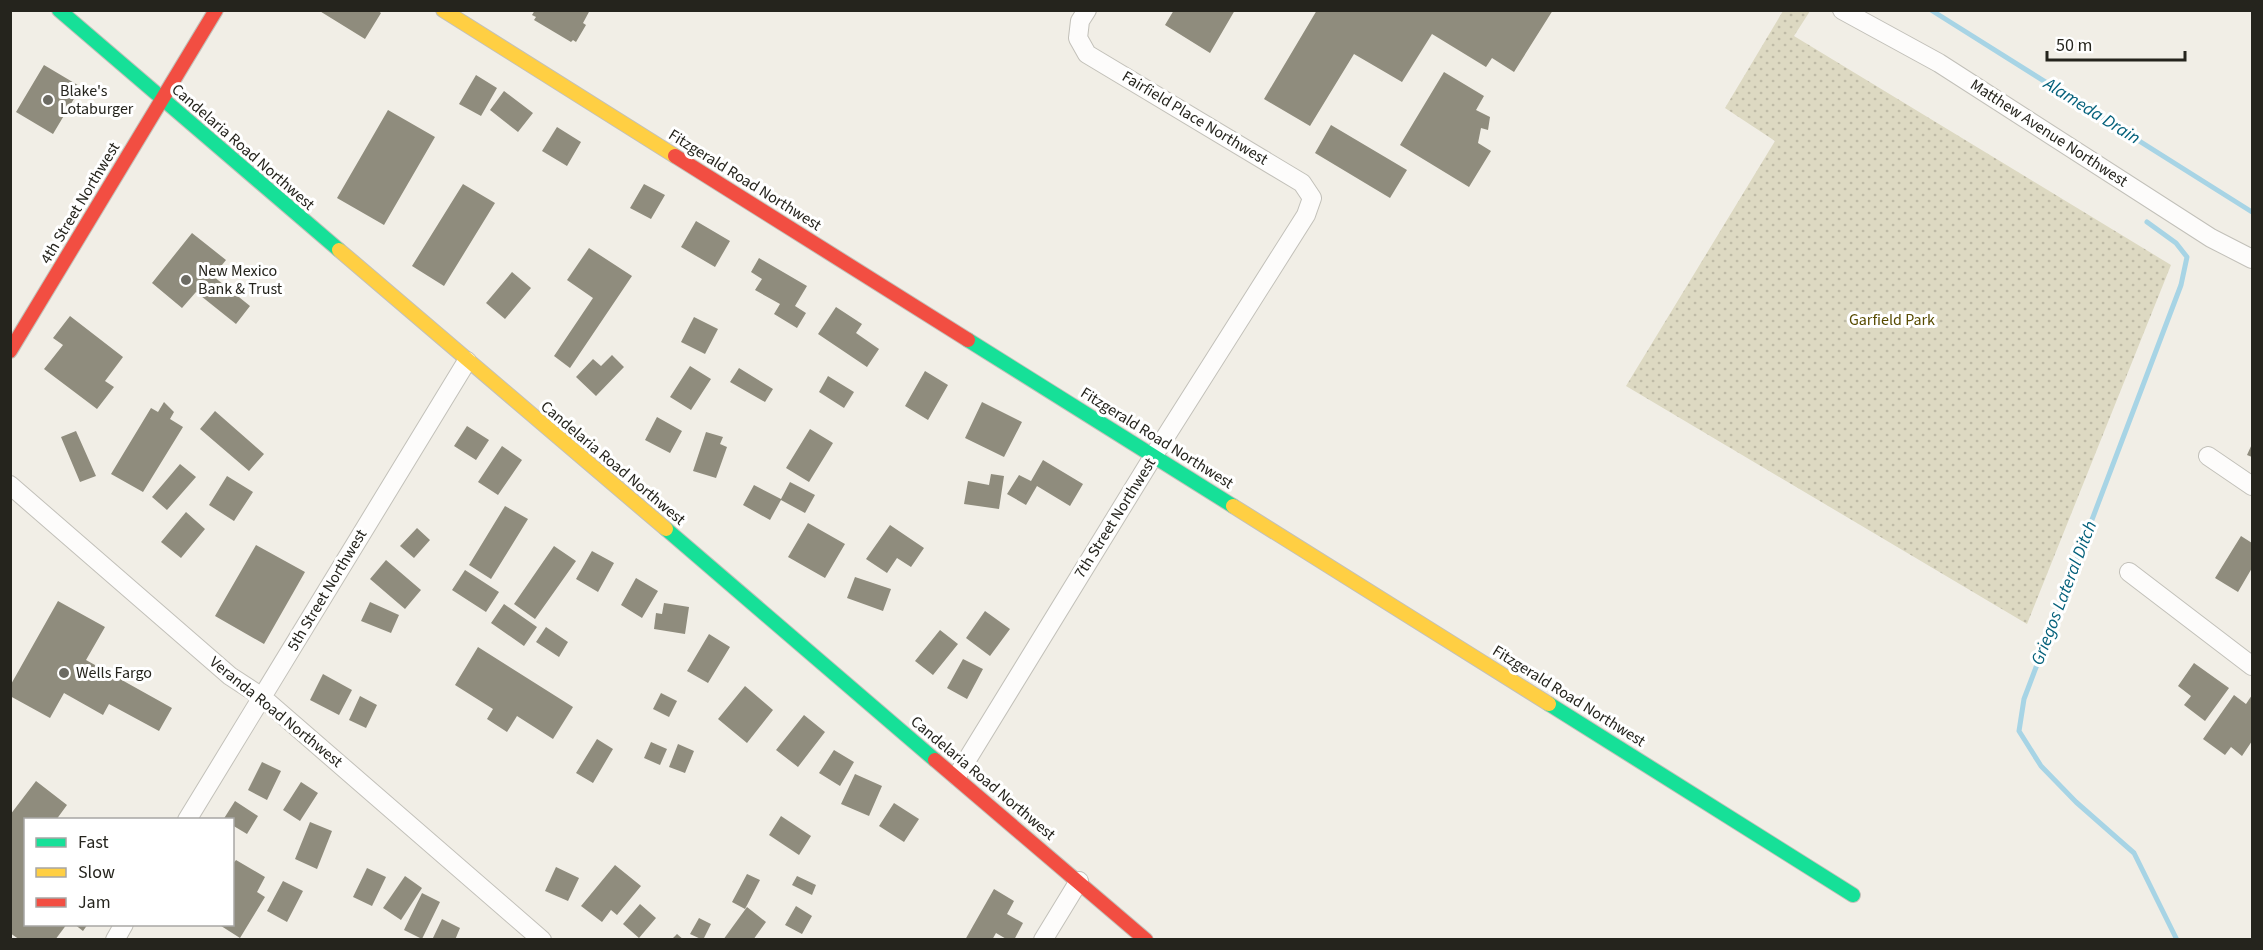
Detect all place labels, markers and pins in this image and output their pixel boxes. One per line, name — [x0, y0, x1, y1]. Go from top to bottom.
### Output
place label: Blake's Lotaburger — [60, 80, 134, 120]
marker: Blake's Lotaburger — [41, 93, 55, 107]
place label: New Mexico Bank & Trust — [198, 260, 283, 300]
marker: New Mexico Bank & Trust — [179, 273, 193, 287]
place label: Wells Fargo — [76, 662, 152, 684]
marker: Wells Fargo — [57, 666, 71, 680]

